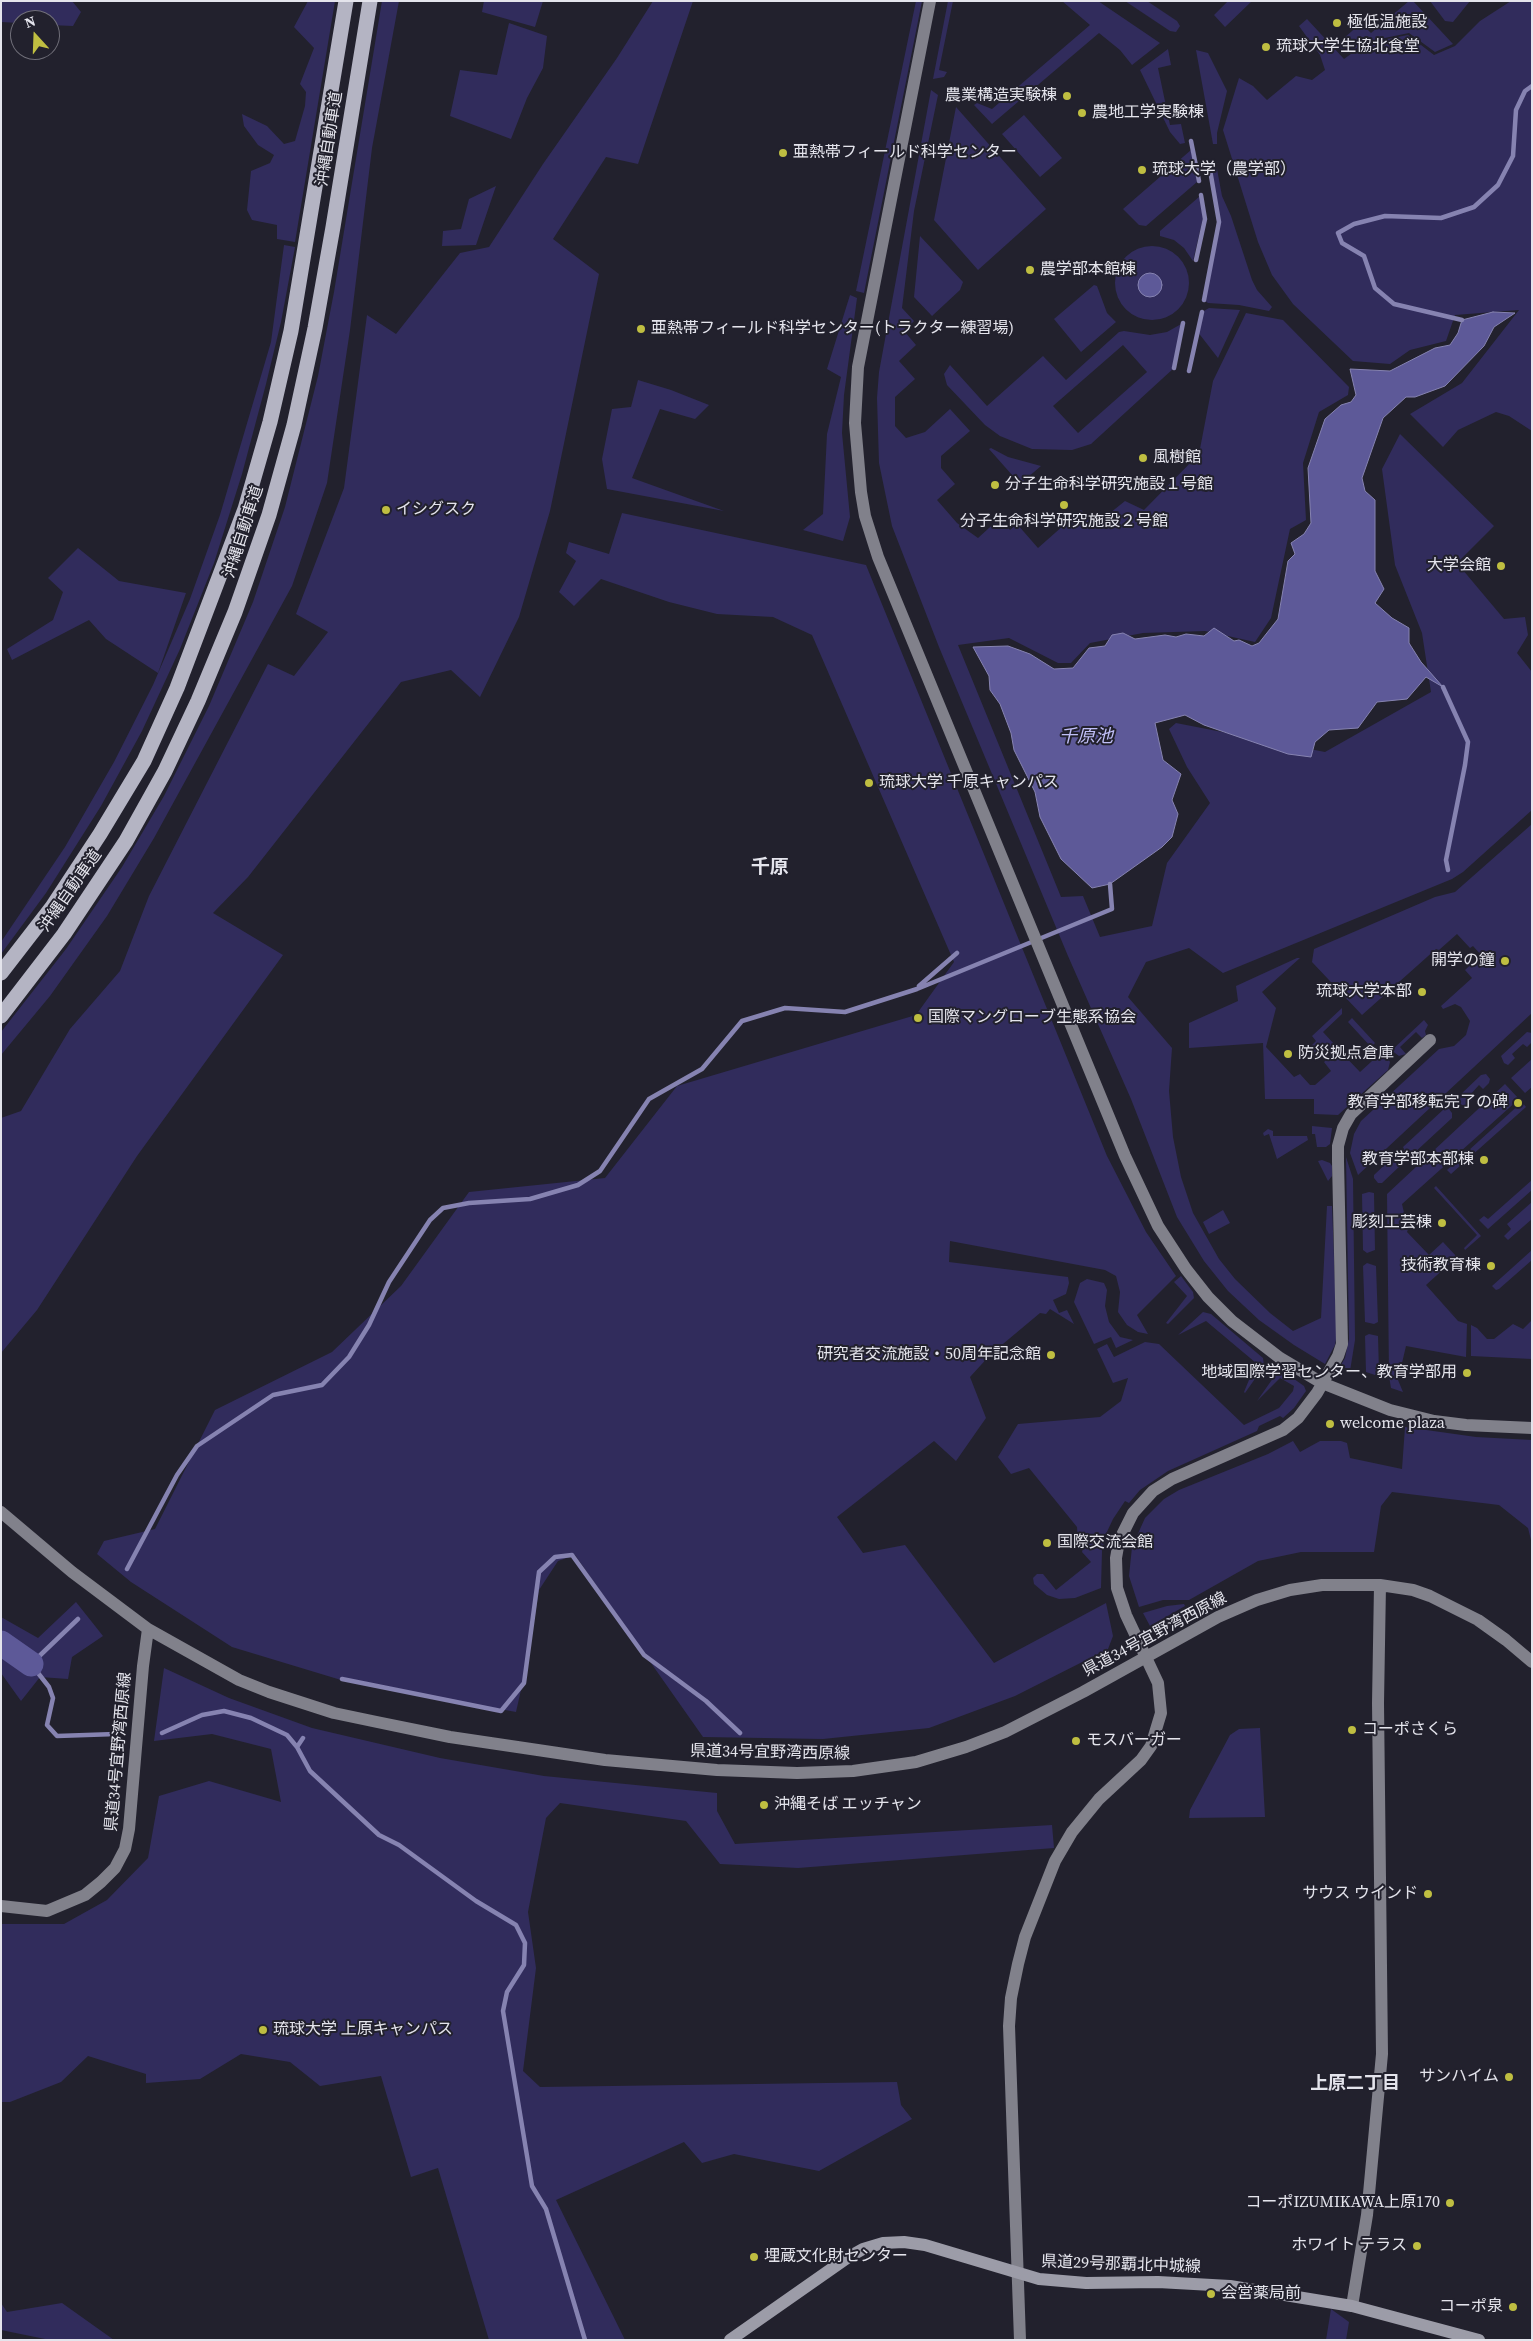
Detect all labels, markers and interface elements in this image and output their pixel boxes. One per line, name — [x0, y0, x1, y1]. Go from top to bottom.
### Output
north arrow — [10, 10, 60, 60]
text: N — [22, 11, 38, 33]
place label: 極低温施設 — [1347, 13, 1427, 33]
marker: 極低温施設 — [1331, 17, 1343, 29]
place label: 琉球大学生協北食堂 — [1276, 37, 1420, 57]
marker: 琉球大学生協北食堂 — [1260, 41, 1272, 53]
place label: 農業構造実験棟 — [945, 86, 1057, 106]
street label: 沖縄自動車道 — [313, 90, 347, 188]
marker: 農業構造実験棟 — [1061, 90, 1073, 102]
place label: 農地工学実験棟 — [1092, 103, 1204, 123]
marker: 農地工学実験棟 — [1076, 107, 1088, 119]
place label: 亜熱帯フィールド科学センター — [793, 143, 1017, 163]
marker: 亜熱帯フィールド科学センター — [777, 147, 789, 159]
place label: 琉球大学（農学部） — [1152, 160, 1296, 180]
marker: 琉球大学（農学部） — [1136, 164, 1148, 176]
place label: 農学部本館棟 — [1040, 260, 1136, 280]
marker: 農学部本館棟 — [1024, 264, 1036, 276]
place label: 亜熱帯フィールド科学センター(トラクター練習場) — [651, 319, 1014, 339]
marker: 亜熱帯フィールド科学センター(トラクター練習場) — [635, 323, 647, 335]
place label: 風樹館 — [1153, 448, 1201, 468]
marker: 風樹館 — [1137, 452, 1149, 464]
place label: 分子生命科学研究施設１号館 — [1005, 475, 1213, 495]
marker: 分子生命科学研究施設１号館 — [989, 479, 1001, 491]
street label: 沖縄自動車道 — [220, 483, 268, 581]
marker: 分子生命科学研究施設２号館 — [1058, 499, 1070, 511]
place label: イシグスク — [396, 500, 476, 520]
marker: イシグスク — [380, 504, 392, 516]
place label: 分子生命科学研究施設２号館 — [960, 512, 1168, 532]
place label: 大学会館 — [1427, 556, 1491, 576]
marker: 大学会館 — [1495, 560, 1507, 572]
water label: 千原池 — [1059, 726, 1113, 748]
place label: 琉球大学 千原キャンパス — [879, 773, 1059, 793]
marker: 琉球大学 千原キャンパス — [863, 777, 875, 789]
street label: 沖縄自動車道 — [36, 846, 106, 936]
district label: 千原 — [751, 857, 789, 879]
place label: 開学の鐘 — [1431, 951, 1495, 971]
marker: 開学の鐘 — [1499, 955, 1511, 967]
place label: 琉球大学本部 — [1316, 982, 1412, 1002]
marker: 琉球大学本部 — [1416, 986, 1428, 998]
place label: 国際マングローブ生態系協会 — [928, 1008, 1136, 1028]
marker: 国際マングローブ生態系協会 — [912, 1012, 924, 1024]
place label: 防災拠点倉庫 — [1298, 1044, 1394, 1064]
marker: 防災拠点倉庫 — [1282, 1048, 1294, 1060]
place label: 教育学部移転完了の碑 — [1348, 1093, 1508, 1113]
marker: 教育学部移転完了の碑 — [1512, 1097, 1524, 1109]
place label: 教育学部本部棟 — [1362, 1150, 1474, 1170]
marker: 教育学部本部棟 — [1478, 1154, 1490, 1166]
place label: 彫刻工芸棟 — [1352, 1213, 1432, 1233]
marker: 彫刻工芸棟 — [1436, 1217, 1448, 1229]
place label: 技術教育棟 — [1401, 1256, 1481, 1276]
marker: 技術教育棟 — [1485, 1260, 1497, 1272]
place label: 研究者交流施設・50周年記念館 — [817, 1345, 1041, 1365]
marker: 研究者交流施設・50周年記念館 — [1045, 1349, 1057, 1361]
place label: 地域国際学習センター、教育学部用 — [1201, 1363, 1457, 1383]
marker: 地域国際学習センター、教育学部用 — [1461, 1367, 1473, 1379]
place label: welcome plaza — [1340, 1414, 1445, 1434]
marker: welcome plaza — [1324, 1418, 1336, 1430]
place label: 国際交流会館 — [1057, 1533, 1153, 1553]
marker: 国際交流会館 — [1041, 1537, 1053, 1549]
street label: 県道34号宜野湾西原線 — [1080, 1589, 1230, 1681]
street label: 県道34号宜野湾西原線 — [102, 1671, 136, 1833]
place label: コーポさくら — [1362, 1720, 1458, 1740]
marker: コーポさくら — [1346, 1724, 1358, 1736]
place label: モスバーガー — [1086, 1731, 1182, 1751]
marker: モスバーガー — [1070, 1735, 1082, 1747]
street label: 県道34号宜野湾西原線 — [690, 1742, 850, 1764]
place label: 沖縄そば エッチャン — [774, 1795, 922, 1815]
marker: 沖縄そば エッチャン — [758, 1799, 770, 1811]
place label: サウス ウインド — [1302, 1884, 1418, 1904]
marker: サウス ウインド — [1422, 1888, 1434, 1900]
place label: 琉球大学 上原キャンパス — [273, 2020, 453, 2040]
marker: 琉球大学 上原キャンパス — [257, 2024, 269, 2036]
place label: サンハイム — [1419, 2067, 1499, 2087]
marker: サンハイム — [1503, 2071, 1515, 2083]
district label: 上原二丁目 — [1310, 2073, 1400, 2095]
place label: コーポIZUMIKAWA上原170 — [1246, 2193, 1440, 2213]
marker: コーポIZUMIKAWA上原170 — [1444, 2197, 1456, 2209]
place label: ホワイト テラス — [1291, 2236, 1407, 2256]
marker: ホワイト テラス — [1411, 2240, 1423, 2252]
place label: 埋蔵文化財センター — [764, 2247, 908, 2267]
marker: 埋蔵文化財センター — [748, 2251, 760, 2263]
street label: 県道29号那覇北中城線 — [1041, 2253, 1201, 2277]
place label: 会営薬局前 — [1221, 2284, 1301, 2304]
marker: 会営薬局前 — [1205, 2288, 1217, 2300]
place label: コーポ泉 — [1439, 2297, 1503, 2317]
marker: コーポ泉 — [1507, 2301, 1519, 2313]

